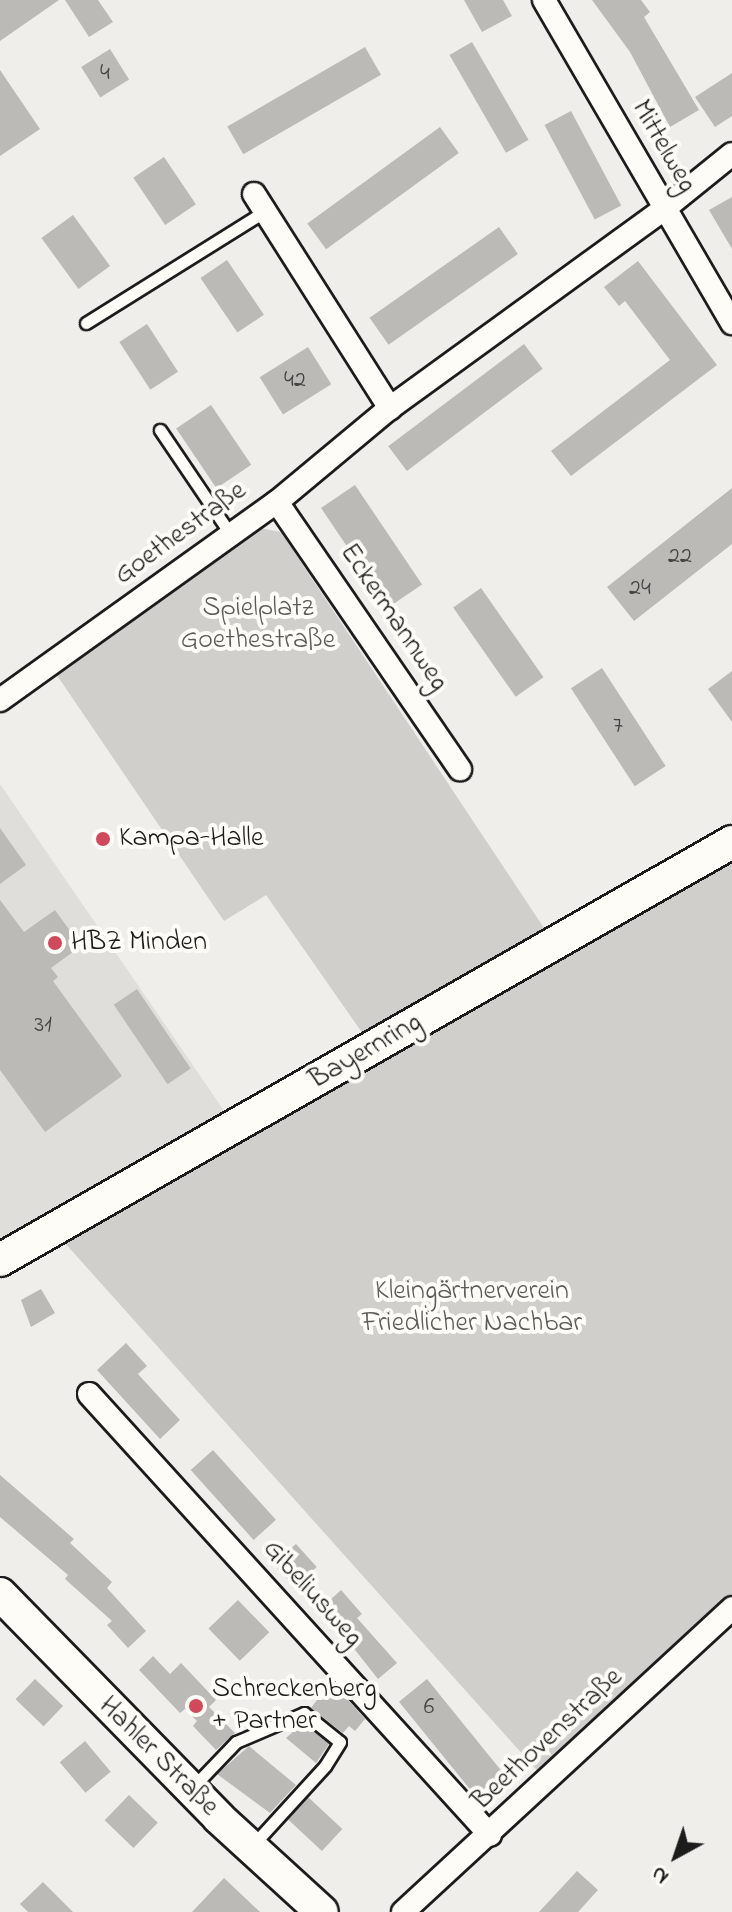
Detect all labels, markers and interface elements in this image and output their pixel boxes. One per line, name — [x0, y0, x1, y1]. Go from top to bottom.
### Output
house number: 4 — [100, 60, 110, 88]
street label: Mittelweg — [623, 95, 703, 199]
house number: 42 — [284, 367, 306, 395]
street label: Goethestraße — [109, 475, 253, 593]
street label: Eckermannweg — [331, 538, 455, 698]
house number: 22 — [668, 543, 692, 571]
house number: 24 — [629, 575, 651, 603]
park label: Spielplatz Goethestraße — [181, 592, 335, 658]
house number: 7 — [613, 713, 623, 741]
place label: Kampa-Halle — [119, 822, 264, 856]
marker: Kampa-Halle — [94, 830, 112, 848]
place label: HBZ Minden — [71, 926, 207, 960]
marker: HBZ Minden — [46, 934, 64, 952]
street label: Bayernring — [304, 1006, 428, 1098]
house number: 31 — [34, 1012, 52, 1040]
park label: Kleingärtnerverein Friedlicher Nachbar — [362, 1275, 582, 1341]
street label: Gibeliusweg — [255, 1533, 369, 1655]
street label: Beethovenstraße — [466, 1662, 630, 1818]
place label: Schreckenberg + Partner — [212, 1673, 377, 1739]
street label: Hahler Straße — [91, 1690, 225, 1824]
house number: 6 — [424, 1694, 434, 1722]
marker: Schreckenberg + Partner — [187, 1697, 205, 1715]
north arrow — [636, 1816, 716, 1896]
text: N — [645, 1857, 677, 1891]

